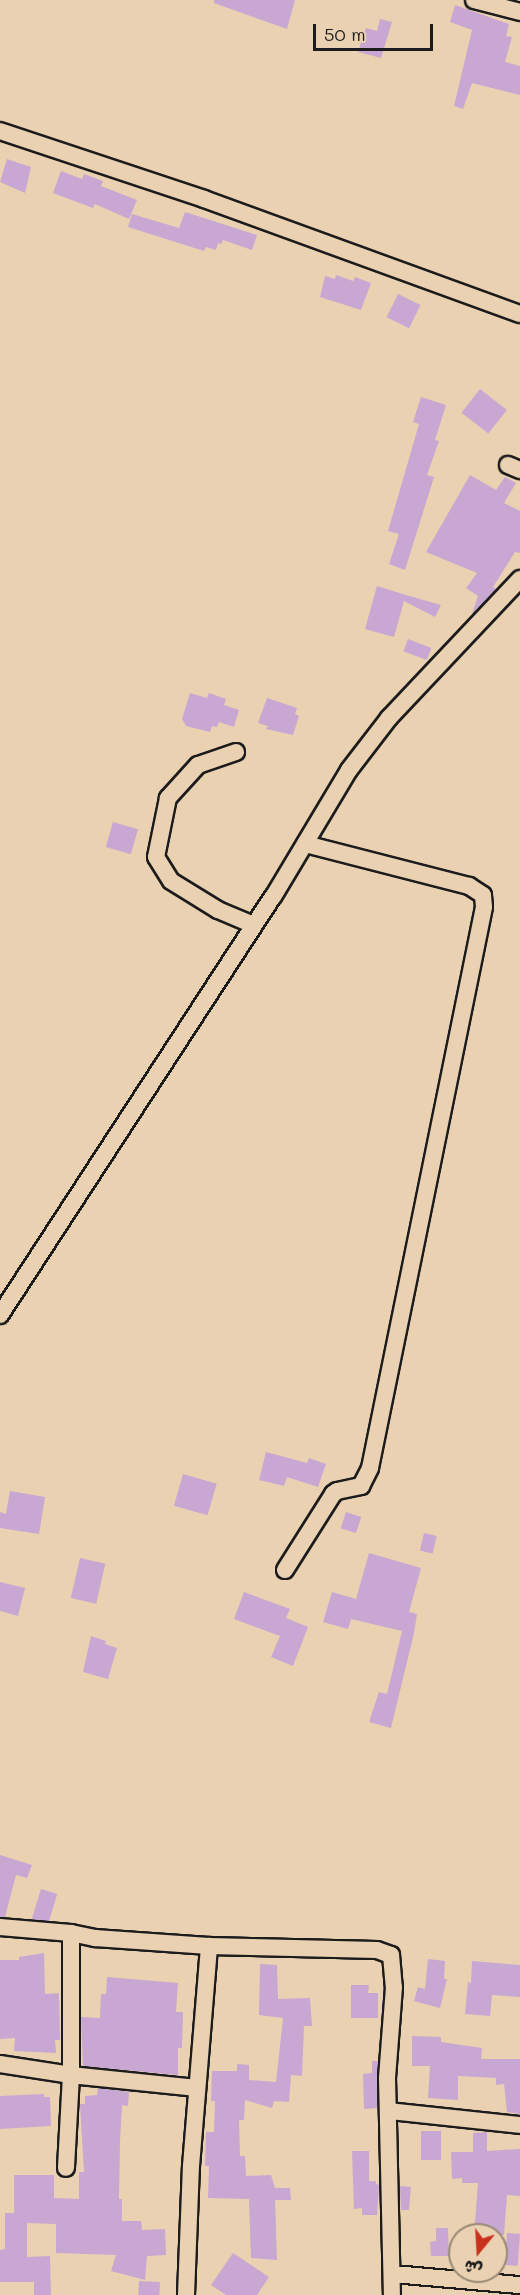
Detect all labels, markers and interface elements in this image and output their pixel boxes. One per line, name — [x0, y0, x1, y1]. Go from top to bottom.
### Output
scale bar — [316, 12, 436, 50]
text: 50 m — [324, 22, 366, 46]
north arrow — [448, 2223, 508, 2283]
text: ش — [461, 2256, 485, 2281]

